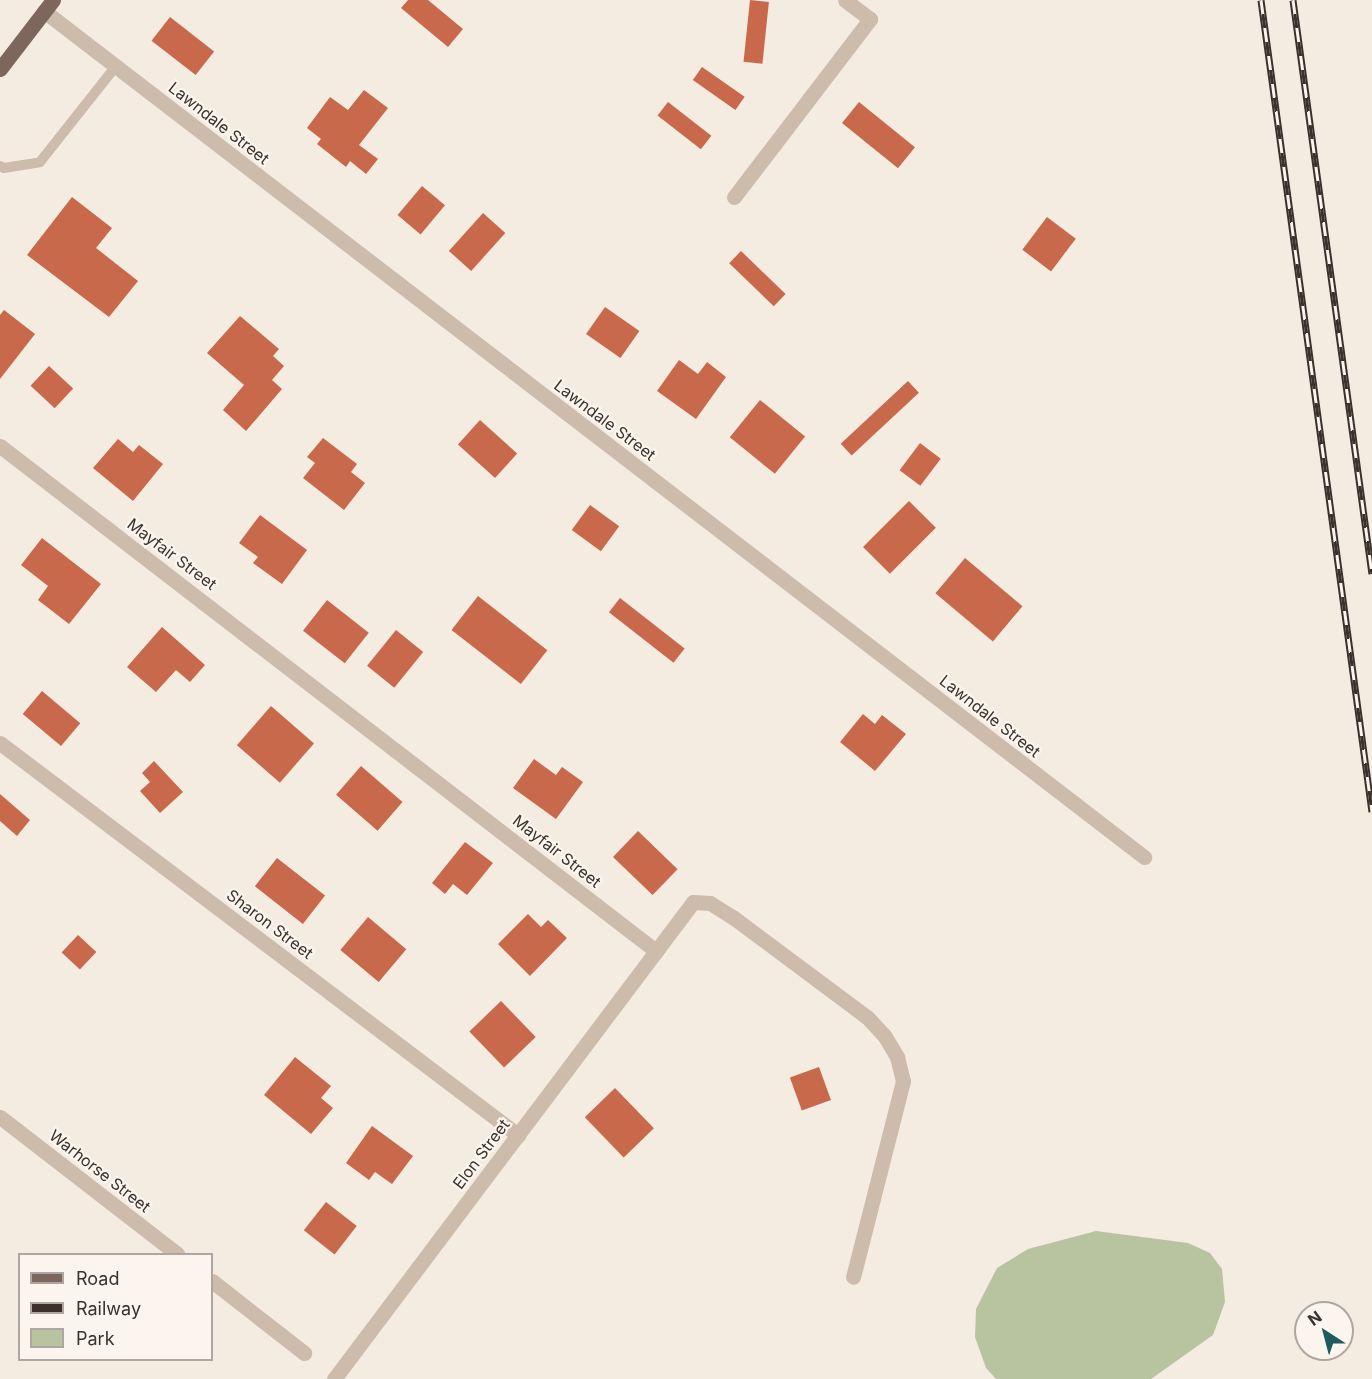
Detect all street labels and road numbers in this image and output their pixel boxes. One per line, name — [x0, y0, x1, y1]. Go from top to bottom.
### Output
street label: Lawndale Street — [165, 78, 273, 168]
street label: Lawndale Street — [550, 376, 660, 464]
street label: Mayfair Street — [124, 514, 220, 594]
street label: Lawndale Street — [936, 671, 1044, 761]
street label: Mayfair Street — [509, 811, 605, 891]
street label: Sharon Street — [223, 885, 317, 963]
street label: Elon Street — [449, 1115, 513, 1193]
street label: Warhorse Street — [46, 1126, 154, 1216]

